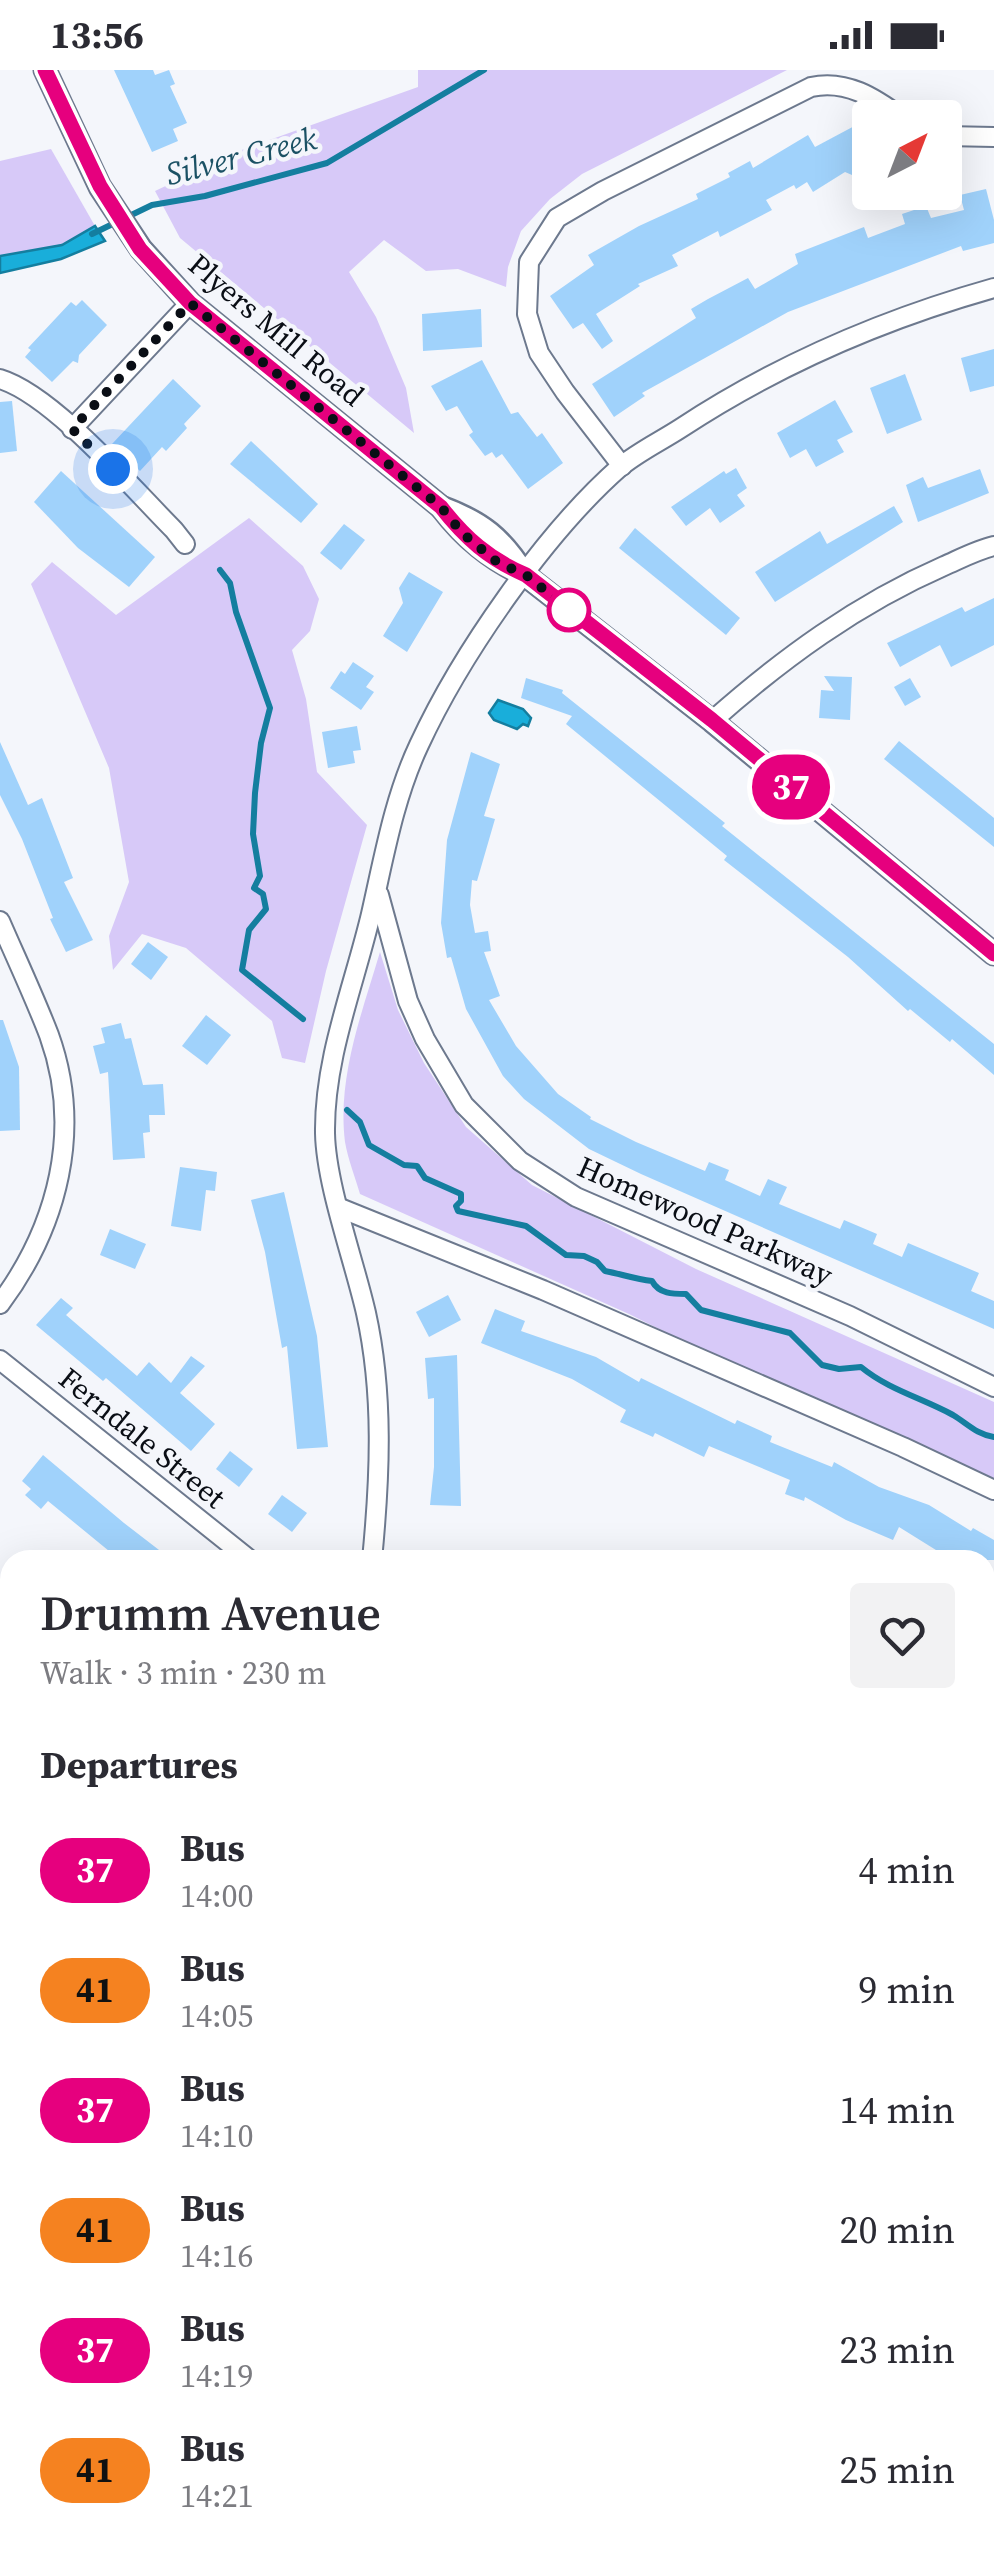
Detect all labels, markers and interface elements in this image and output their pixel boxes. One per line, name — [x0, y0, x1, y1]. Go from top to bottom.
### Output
text: 13:56 — [50, 9, 144, 61]
north arrow — [852, 100, 962, 210]
map controls — [852, 100, 962, 210]
water label: Silver Creek — [161, 116, 322, 196]
street label: Plyers Mill Road — [180, 244, 373, 415]
your location — [88, 444, 138, 494]
unlabelled marker — [548, 589, 590, 631]
line badge: 37 — [746, 754, 836, 820]
text: 37 — [772, 763, 810, 811]
street label: Homewood Parkway — [571, 1146, 840, 1295]
street label: Ferndale Street — [51, 1358, 234, 1518]
text: Drumm Avenue — [40, 1580, 381, 1646]
button: heart — [850, 1583, 955, 1688]
text: Walk · 3 min · 230 m — [40, 1651, 326, 1695]
text: Departures — [40, 1739, 238, 1791]
text: Bus — [180, 1822, 245, 1874]
text: 4 min — [859, 1844, 955, 1896]
text: 37 — [76, 1846, 114, 1894]
text: 14:00 — [180, 1874, 254, 1918]
text: Bus — [180, 1942, 245, 1994]
text: 9 min — [859, 1964, 955, 2016]
text: 41 — [76, 1966, 114, 2014]
text: 14:05 — [180, 1994, 254, 2038]
text: Bus — [180, 2062, 245, 2114]
text: 14 min — [840, 2084, 955, 2136]
text: 37 — [76, 2086, 114, 2134]
text: 14:10 — [180, 2114, 254, 2158]
text: Bus — [180, 2182, 245, 2234]
text: 20 min — [840, 2204, 955, 2256]
text: 41 — [76, 2206, 114, 2254]
text: 14:16 — [180, 2234, 254, 2278]
text: Bus — [180, 2302, 245, 2354]
text: 23 min — [840, 2324, 955, 2376]
text: 37 — [76, 2326, 114, 2374]
text: 14:19 — [180, 2354, 254, 2398]
text: Bus — [180, 2422, 245, 2474]
text: 25 min — [840, 2444, 955, 2496]
text: 41 — [76, 2446, 114, 2494]
text: 14:21 — [180, 2474, 254, 2518]

